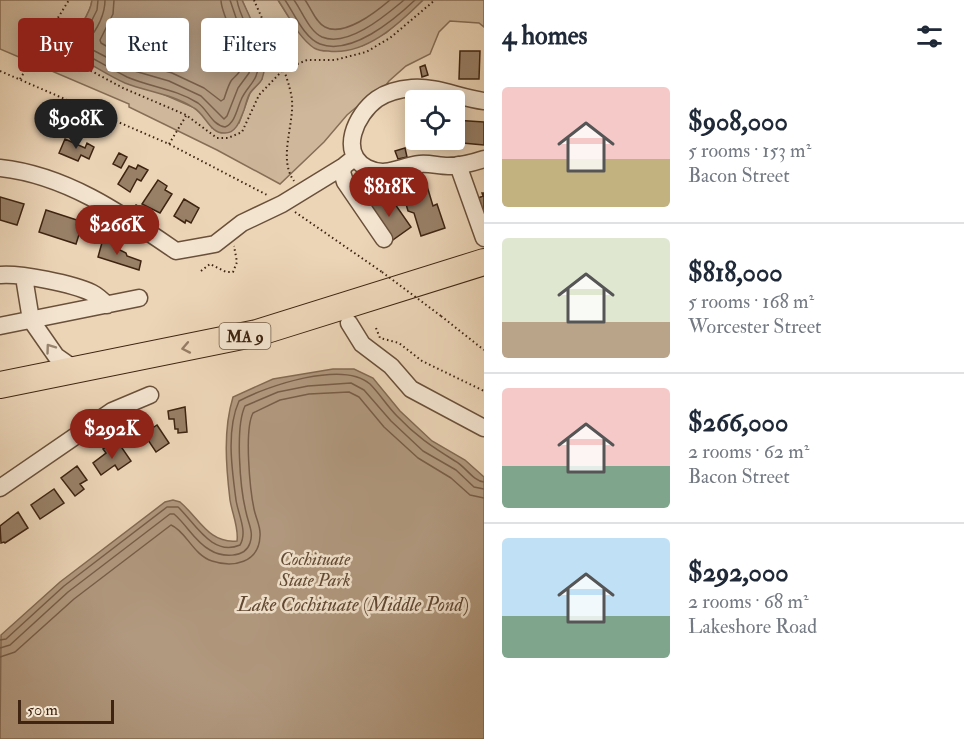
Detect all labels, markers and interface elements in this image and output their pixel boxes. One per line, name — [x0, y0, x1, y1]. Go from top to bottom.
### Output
chip: Buy — [18, 18, 94, 72]
chip: Rent — [106, 18, 189, 72]
chip: Filters — [201, 18, 298, 72]
text: 4 homes — [502, 20, 588, 52]
icon: filters — [913, 20, 946, 53]
map controls — [405, 90, 465, 150]
button: locate — [405, 90, 465, 150]
pin: $908K — [34, 99, 118, 150]
text: $908K — [48, 106, 104, 131]
text: $908,000 — [688, 106, 788, 138]
icon: home — [550, 111, 622, 183]
text: 5 rooms · 153 m² — [688, 138, 811, 163]
text: Bacon Street — [688, 163, 790, 188]
pin: $818K — [347, 167, 431, 218]
text: $818K — [363, 174, 415, 199]
pin: $266K — [75, 205, 159, 256]
text: $266K — [89, 212, 145, 237]
text: $818,000 — [688, 257, 783, 289]
icon: home — [550, 262, 622, 334]
text: 5 rooms · 168 m² — [688, 289, 814, 314]
text: Worcester Street — [688, 314, 822, 339]
road number: MA 9 — [220, 323, 270, 349]
one-way arrow — [181, 341, 191, 354]
one-way arrow — [46, 344, 57, 355]
text: $266,000 — [688, 407, 788, 439]
pin: $292K — [70, 409, 154, 460]
icon: home — [550, 412, 622, 484]
text: $292K — [84, 416, 140, 441]
text: 2 rooms · 62 m² — [688, 439, 809, 464]
text: Bacon Street — [688, 464, 790, 489]
park label: Cochituate State Park — [278, 548, 351, 592]
text: $292,000 — [688, 557, 789, 589]
icon: home — [550, 562, 622, 634]
text: 2 rooms · 68 m² — [688, 589, 809, 614]
water label: Lake Cochituate (Middle Pond) — [236, 592, 469, 617]
text: Lakeshore Road — [688, 614, 817, 639]
scale bar — [18, 697, 114, 724]
text: 50 m — [27, 700, 58, 720]

